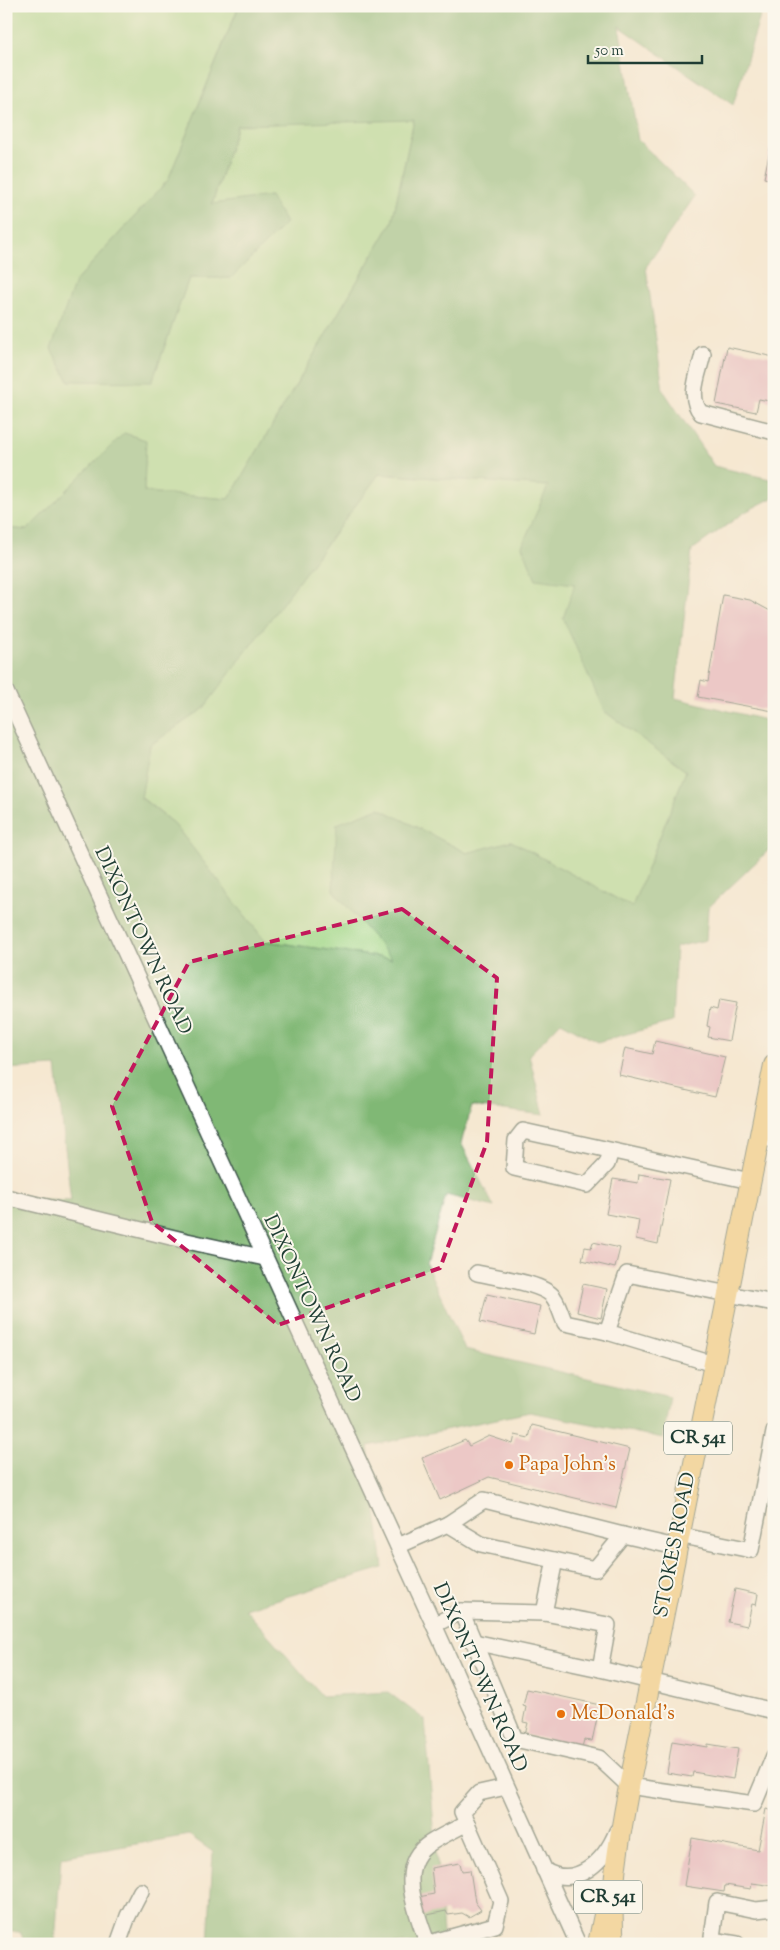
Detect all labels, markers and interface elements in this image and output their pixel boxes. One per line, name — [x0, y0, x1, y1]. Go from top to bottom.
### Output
scale bar — [588, 32, 701, 64]
text: 50 m — [594, 41, 624, 62]
street label: DIXONTOWN ROAD — [86, 842, 198, 1040]
street label: DIXONTOWN ROAD — [255, 1210, 367, 1408]
road number: CR 541 — [664, 1422, 732, 1455]
place label: Papa John's — [519, 1451, 616, 1480]
marker: Papa John's — [503, 1459, 515, 1471]
street label: STOKES ROAD — [648, 1470, 704, 1620]
street label: DIXONTOWN ROAD — [424, 1579, 534, 1777]
place label: McDonald's — [571, 1700, 675, 1729]
marker: McDonald's — [555, 1708, 567, 1720]
road number: CR 541 — [574, 1880, 642, 1914]

